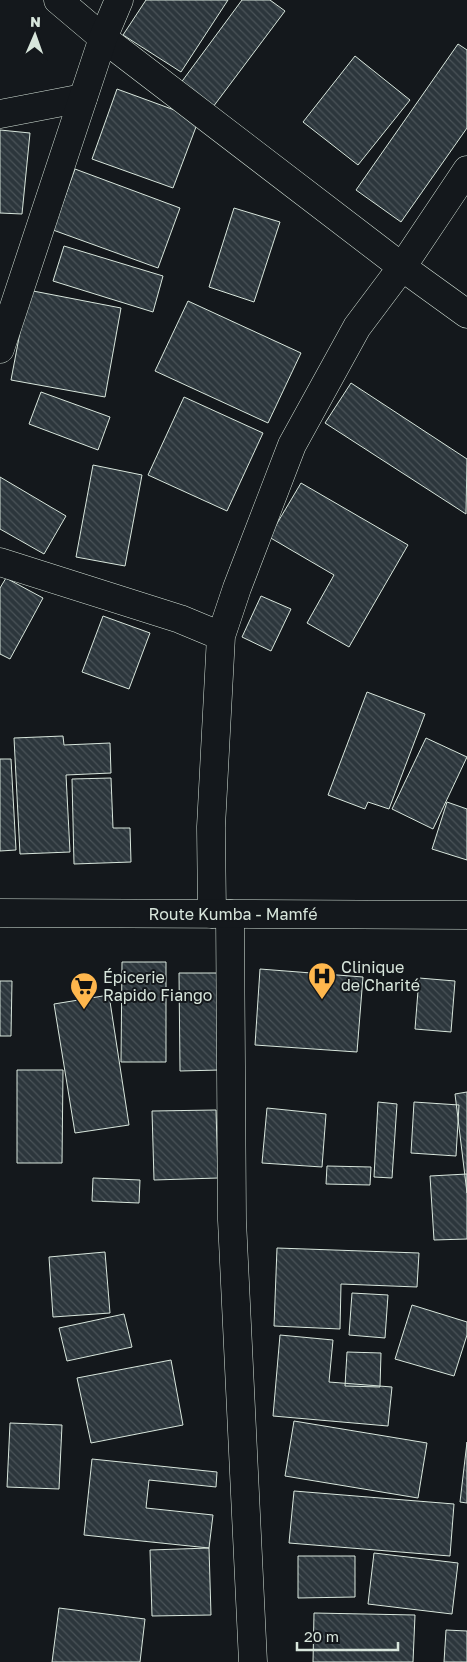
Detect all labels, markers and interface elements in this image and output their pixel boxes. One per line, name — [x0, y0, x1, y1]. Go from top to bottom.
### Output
north arrow — [10, 10, 60, 60]
text: N — [30, 13, 41, 30]
street label: Route Kumba - Mamfé — [148, 904, 318, 924]
place label: Clinique de Charité — [341, 957, 420, 995]
hospital icon: Clinique de Charité — [307, 961, 337, 1000]
place label: Épicerie Rapido Fiango — [103, 967, 212, 1005]
supermarket icon: Épicerie Rapido Fiango — [69, 971, 99, 1010]
scale bar — [297, 1620, 398, 1652]
text: 20 m — [304, 1627, 339, 1645]

